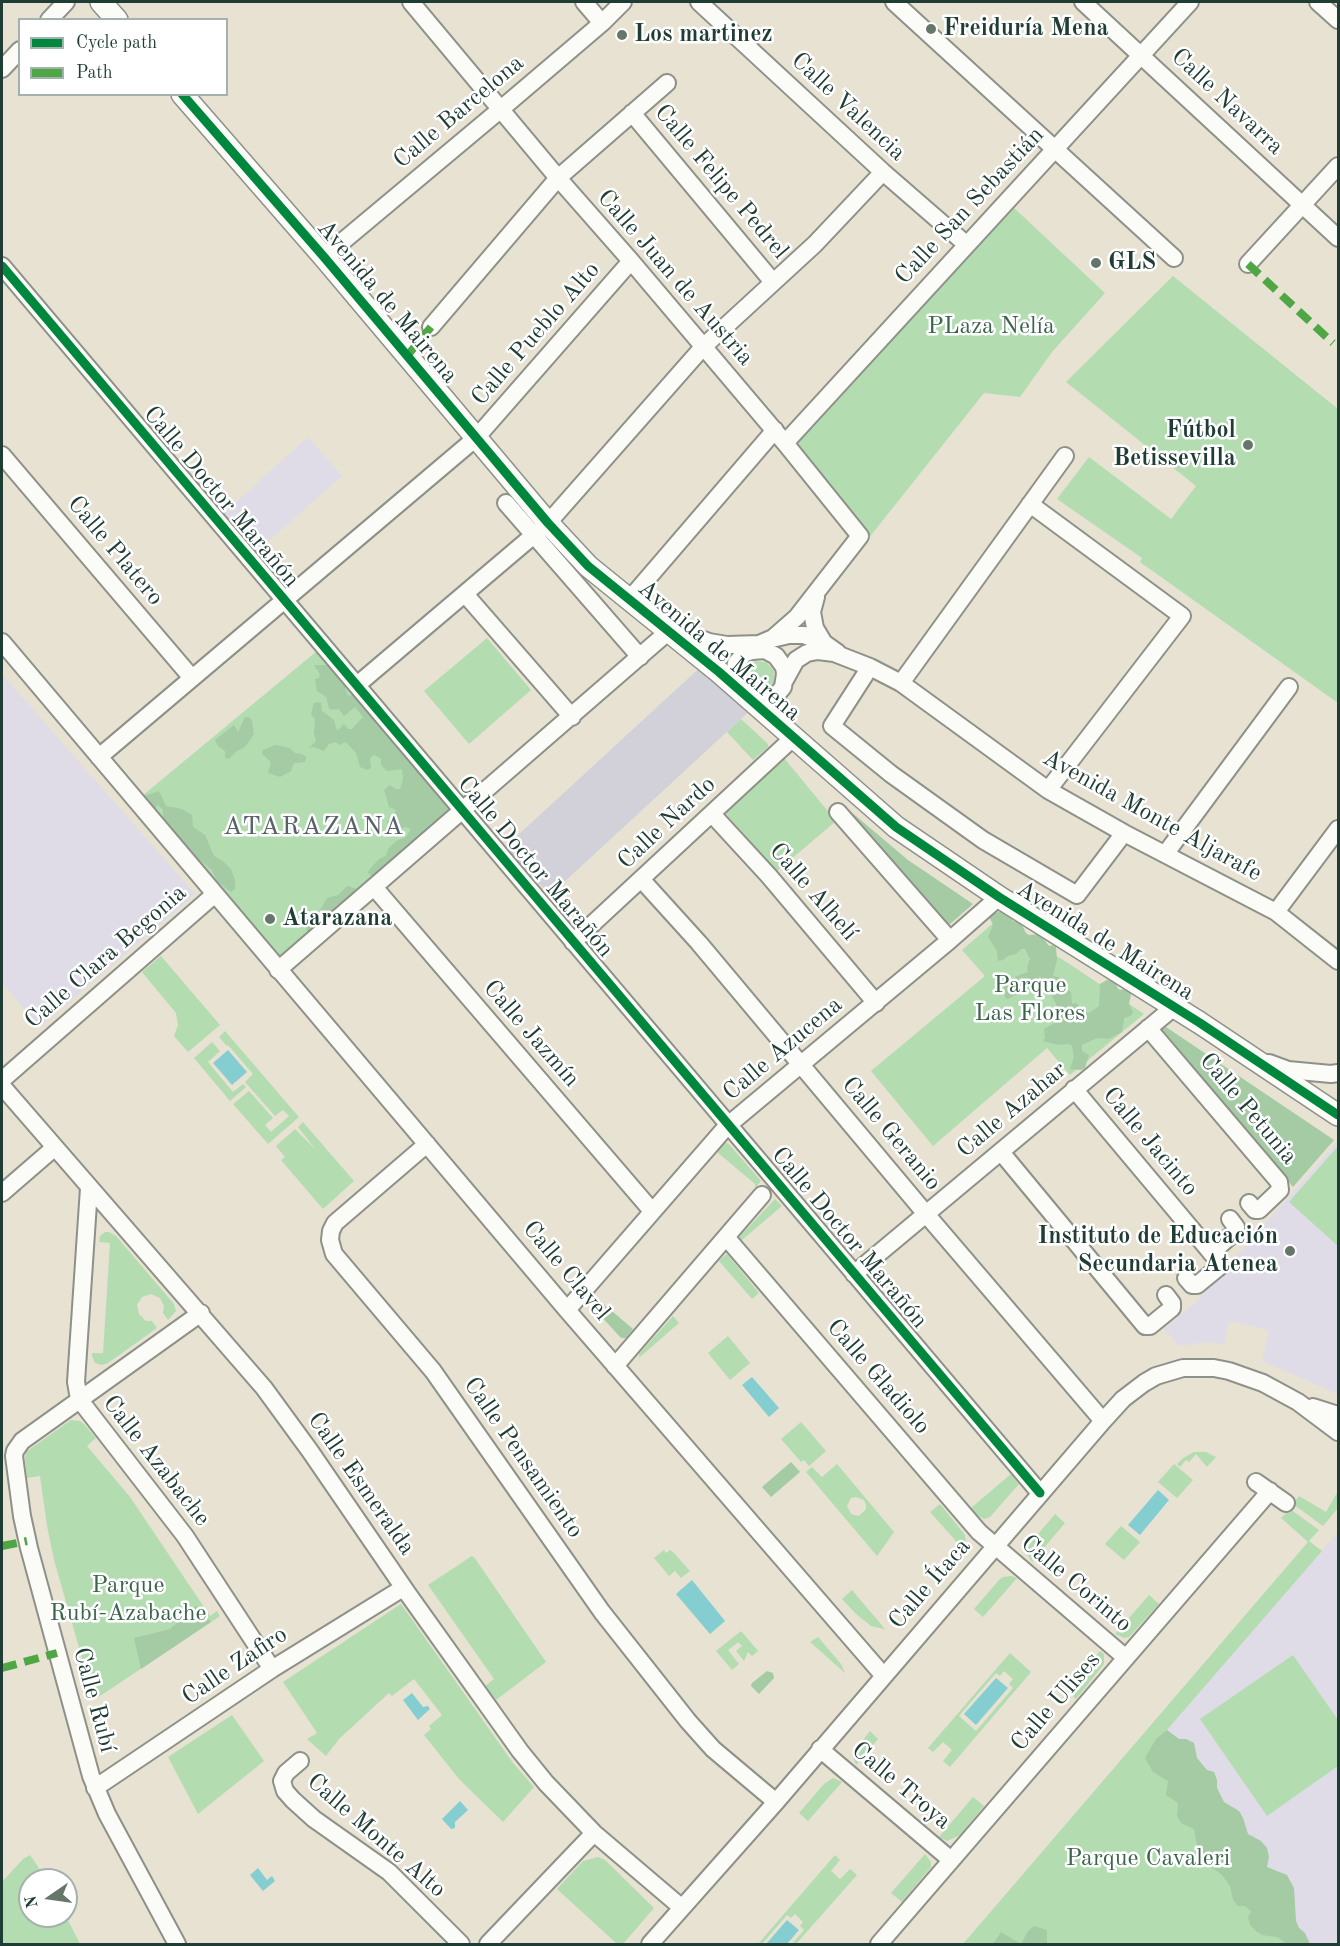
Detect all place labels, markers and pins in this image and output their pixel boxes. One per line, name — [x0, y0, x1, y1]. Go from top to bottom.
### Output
place label: Freiduría Mena — [943, 15, 1109, 43]
place label: Los martinez — [634, 21, 773, 49]
marker: Freiduría Mena — [924, 22, 938, 36]
marker: Los martinez — [615, 28, 629, 42]
place label: GLS — [1108, 249, 1156, 277]
marker: GLS — [1089, 256, 1103, 270]
place label: Fútbol Betissevilla — [1113, 417, 1236, 473]
marker: Fútbol Betissevilla — [1241, 438, 1255, 452]
place label: Atarazana — [282, 905, 392, 933]
marker: Atarazana — [263, 912, 277, 926]
place label: Instituto de Educación Secundaria Atenea — [1038, 1223, 1278, 1279]
marker: Instituto de Educación Secundaria Atenea — [1283, 1244, 1297, 1258]

